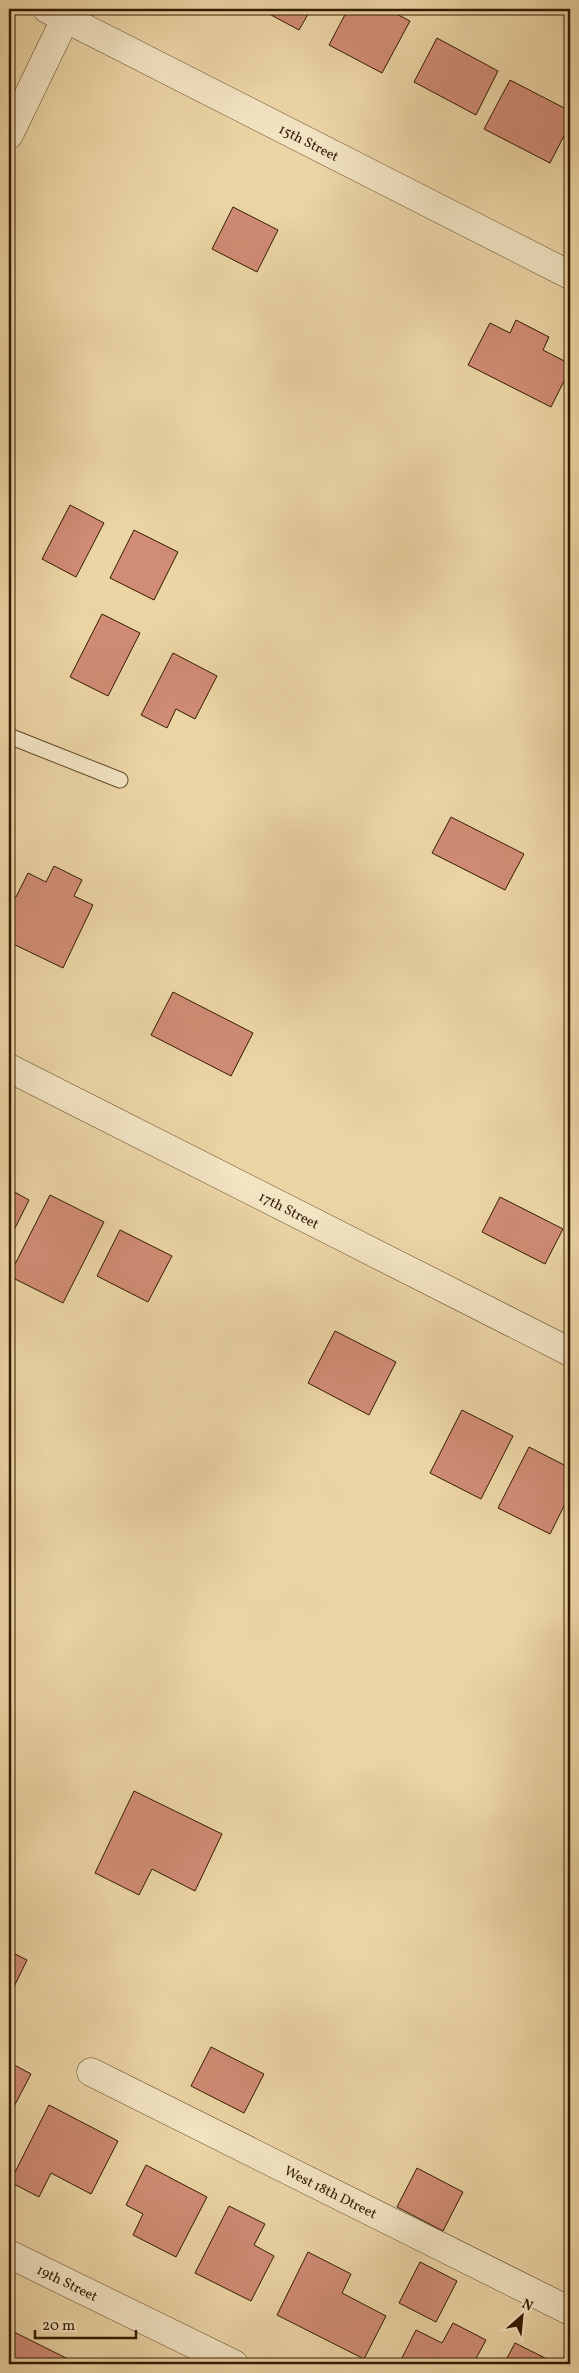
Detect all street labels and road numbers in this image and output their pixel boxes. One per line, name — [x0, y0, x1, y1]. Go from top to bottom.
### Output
street label: 15th Street — [275, 120, 342, 167]
street label: 17th Street — [255, 1188, 322, 1234]
street label: West 18th Dtreet — [281, 2162, 380, 2224]
street label: 19th Street — [33, 2261, 100, 2307]

